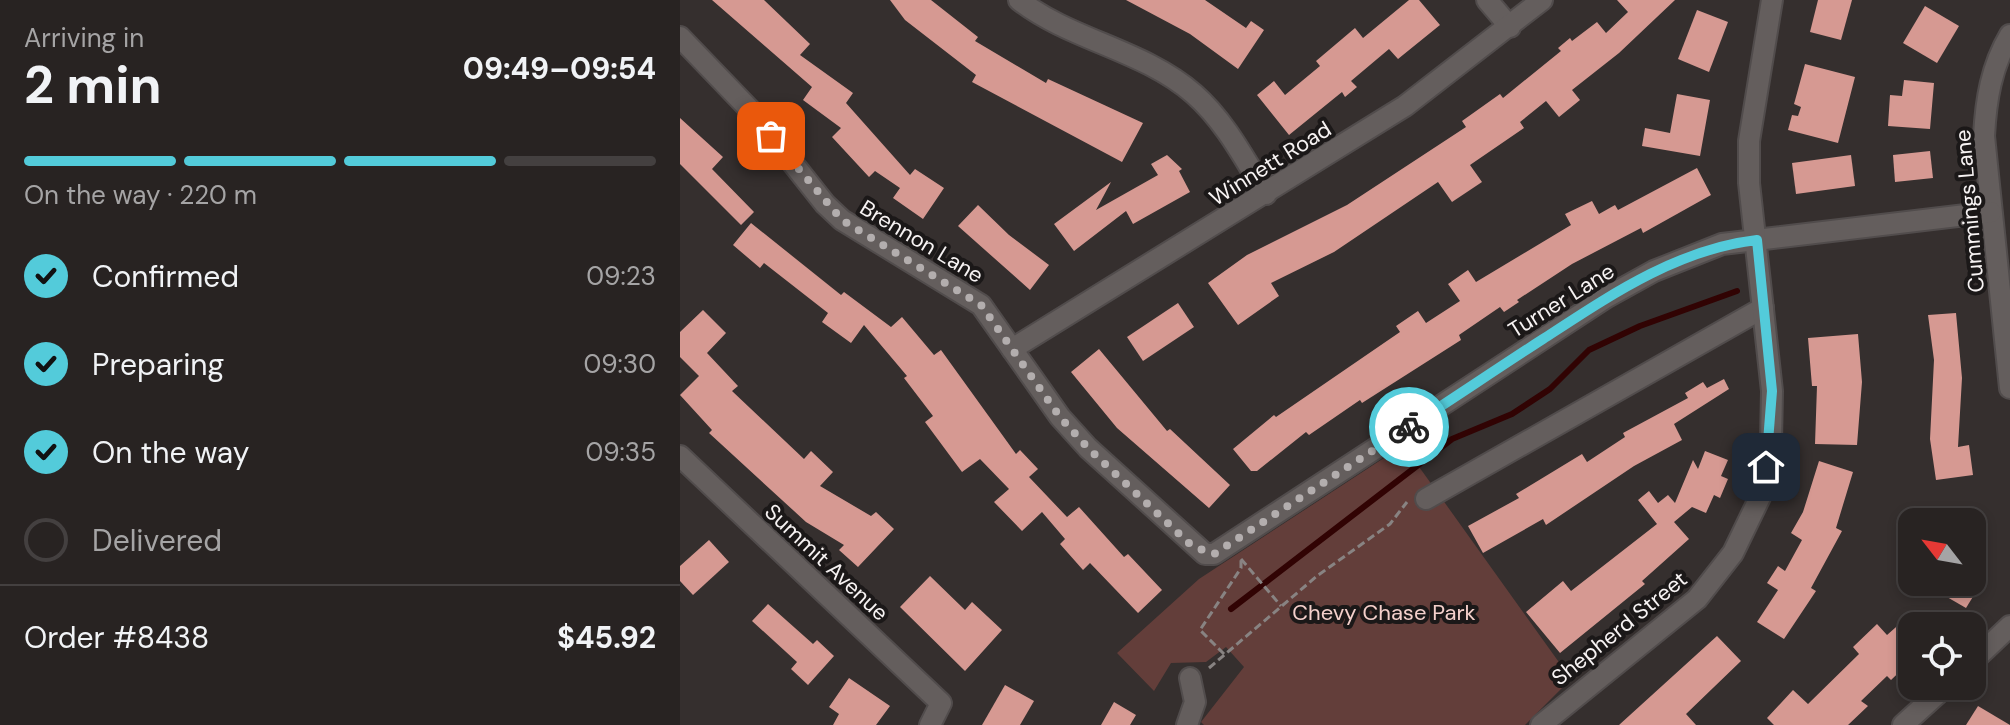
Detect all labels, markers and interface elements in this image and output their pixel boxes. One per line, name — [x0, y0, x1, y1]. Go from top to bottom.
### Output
text: Arriving in — [24, 21, 144, 55]
text: 09:49–09:54 — [463, 49, 656, 88]
text: 2 min — [24, 51, 162, 119]
pin — [737, 102, 805, 170]
icon: bag — [749, 114, 793, 158]
street label: Winnett Road — [1204, 114, 1337, 212]
street label: Cummings Lane — [1948, 128, 1991, 294]
text: On the way · 220 m — [24, 178, 257, 212]
street label: Brennon Lane — [855, 193, 989, 290]
icon: check — [24, 254, 68, 298]
street label: Turner Lane — [1503, 256, 1620, 344]
text: Confirmed — [92, 257, 239, 296]
text: 09:23 — [586, 259, 656, 293]
icon: check — [24, 342, 68, 386]
text: Preparing — [92, 345, 224, 384]
text: 09:30 — [583, 347, 656, 381]
courier — [1369, 387, 1449, 467]
icon: bike — [1387, 405, 1431, 449]
icon: check — [24, 430, 68, 474]
text: On the way — [92, 433, 249, 472]
pin — [1732, 433, 1800, 501]
text: 09:35 — [585, 435, 656, 469]
icon: home — [1744, 445, 1788, 489]
street label: Summit Avenue — [759, 498, 895, 627]
north arrow — [1898, 508, 1986, 596]
map controls — [1898, 508, 1986, 700]
text: Delivered — [92, 521, 222, 560]
street label: Shepherd Street — [1545, 565, 1693, 692]
park label: Chevy Chase Park — [1292, 598, 1476, 627]
button: locate — [1898, 612, 1986, 700]
text: Order #8438 — [24, 618, 209, 657]
text: $45.92 — [557, 618, 656, 657]

